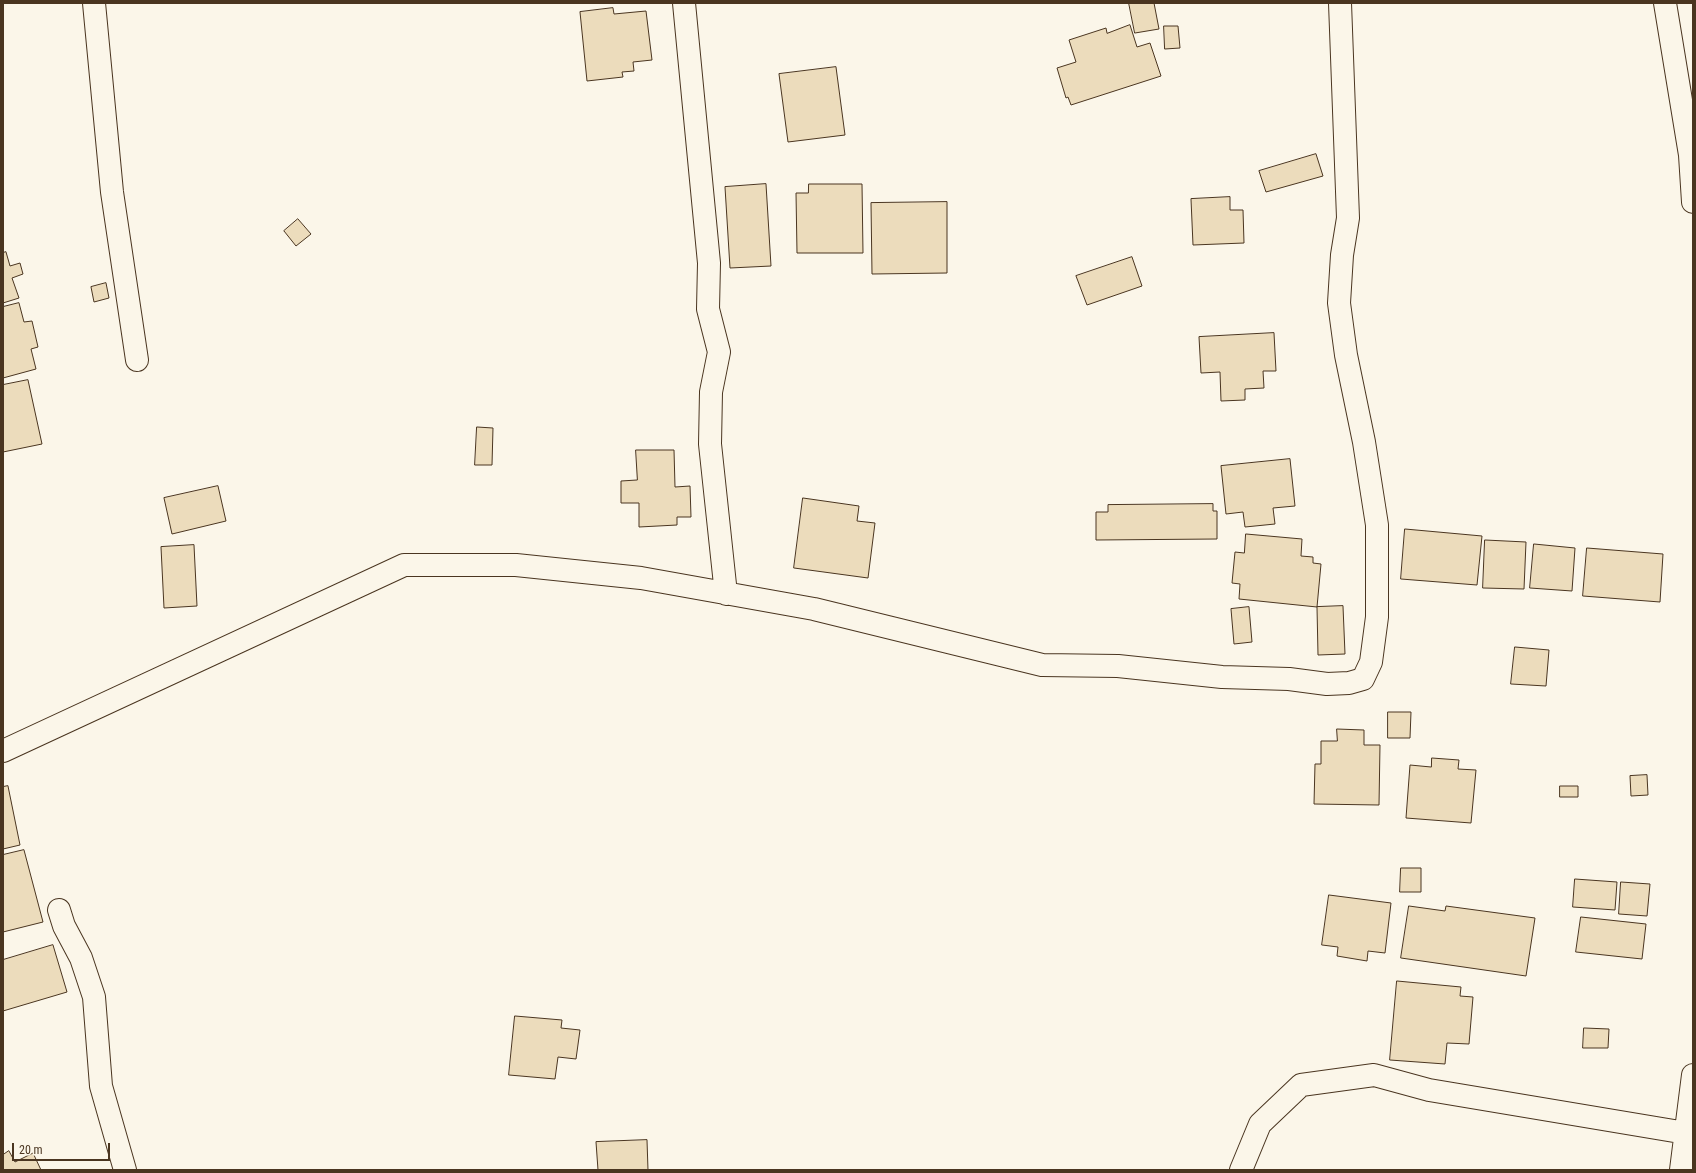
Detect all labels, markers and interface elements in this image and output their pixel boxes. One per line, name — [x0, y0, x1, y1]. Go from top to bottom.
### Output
scale bar — [14, 1135, 112, 1161]
text: 20 m — [19, 1143, 43, 1157]

